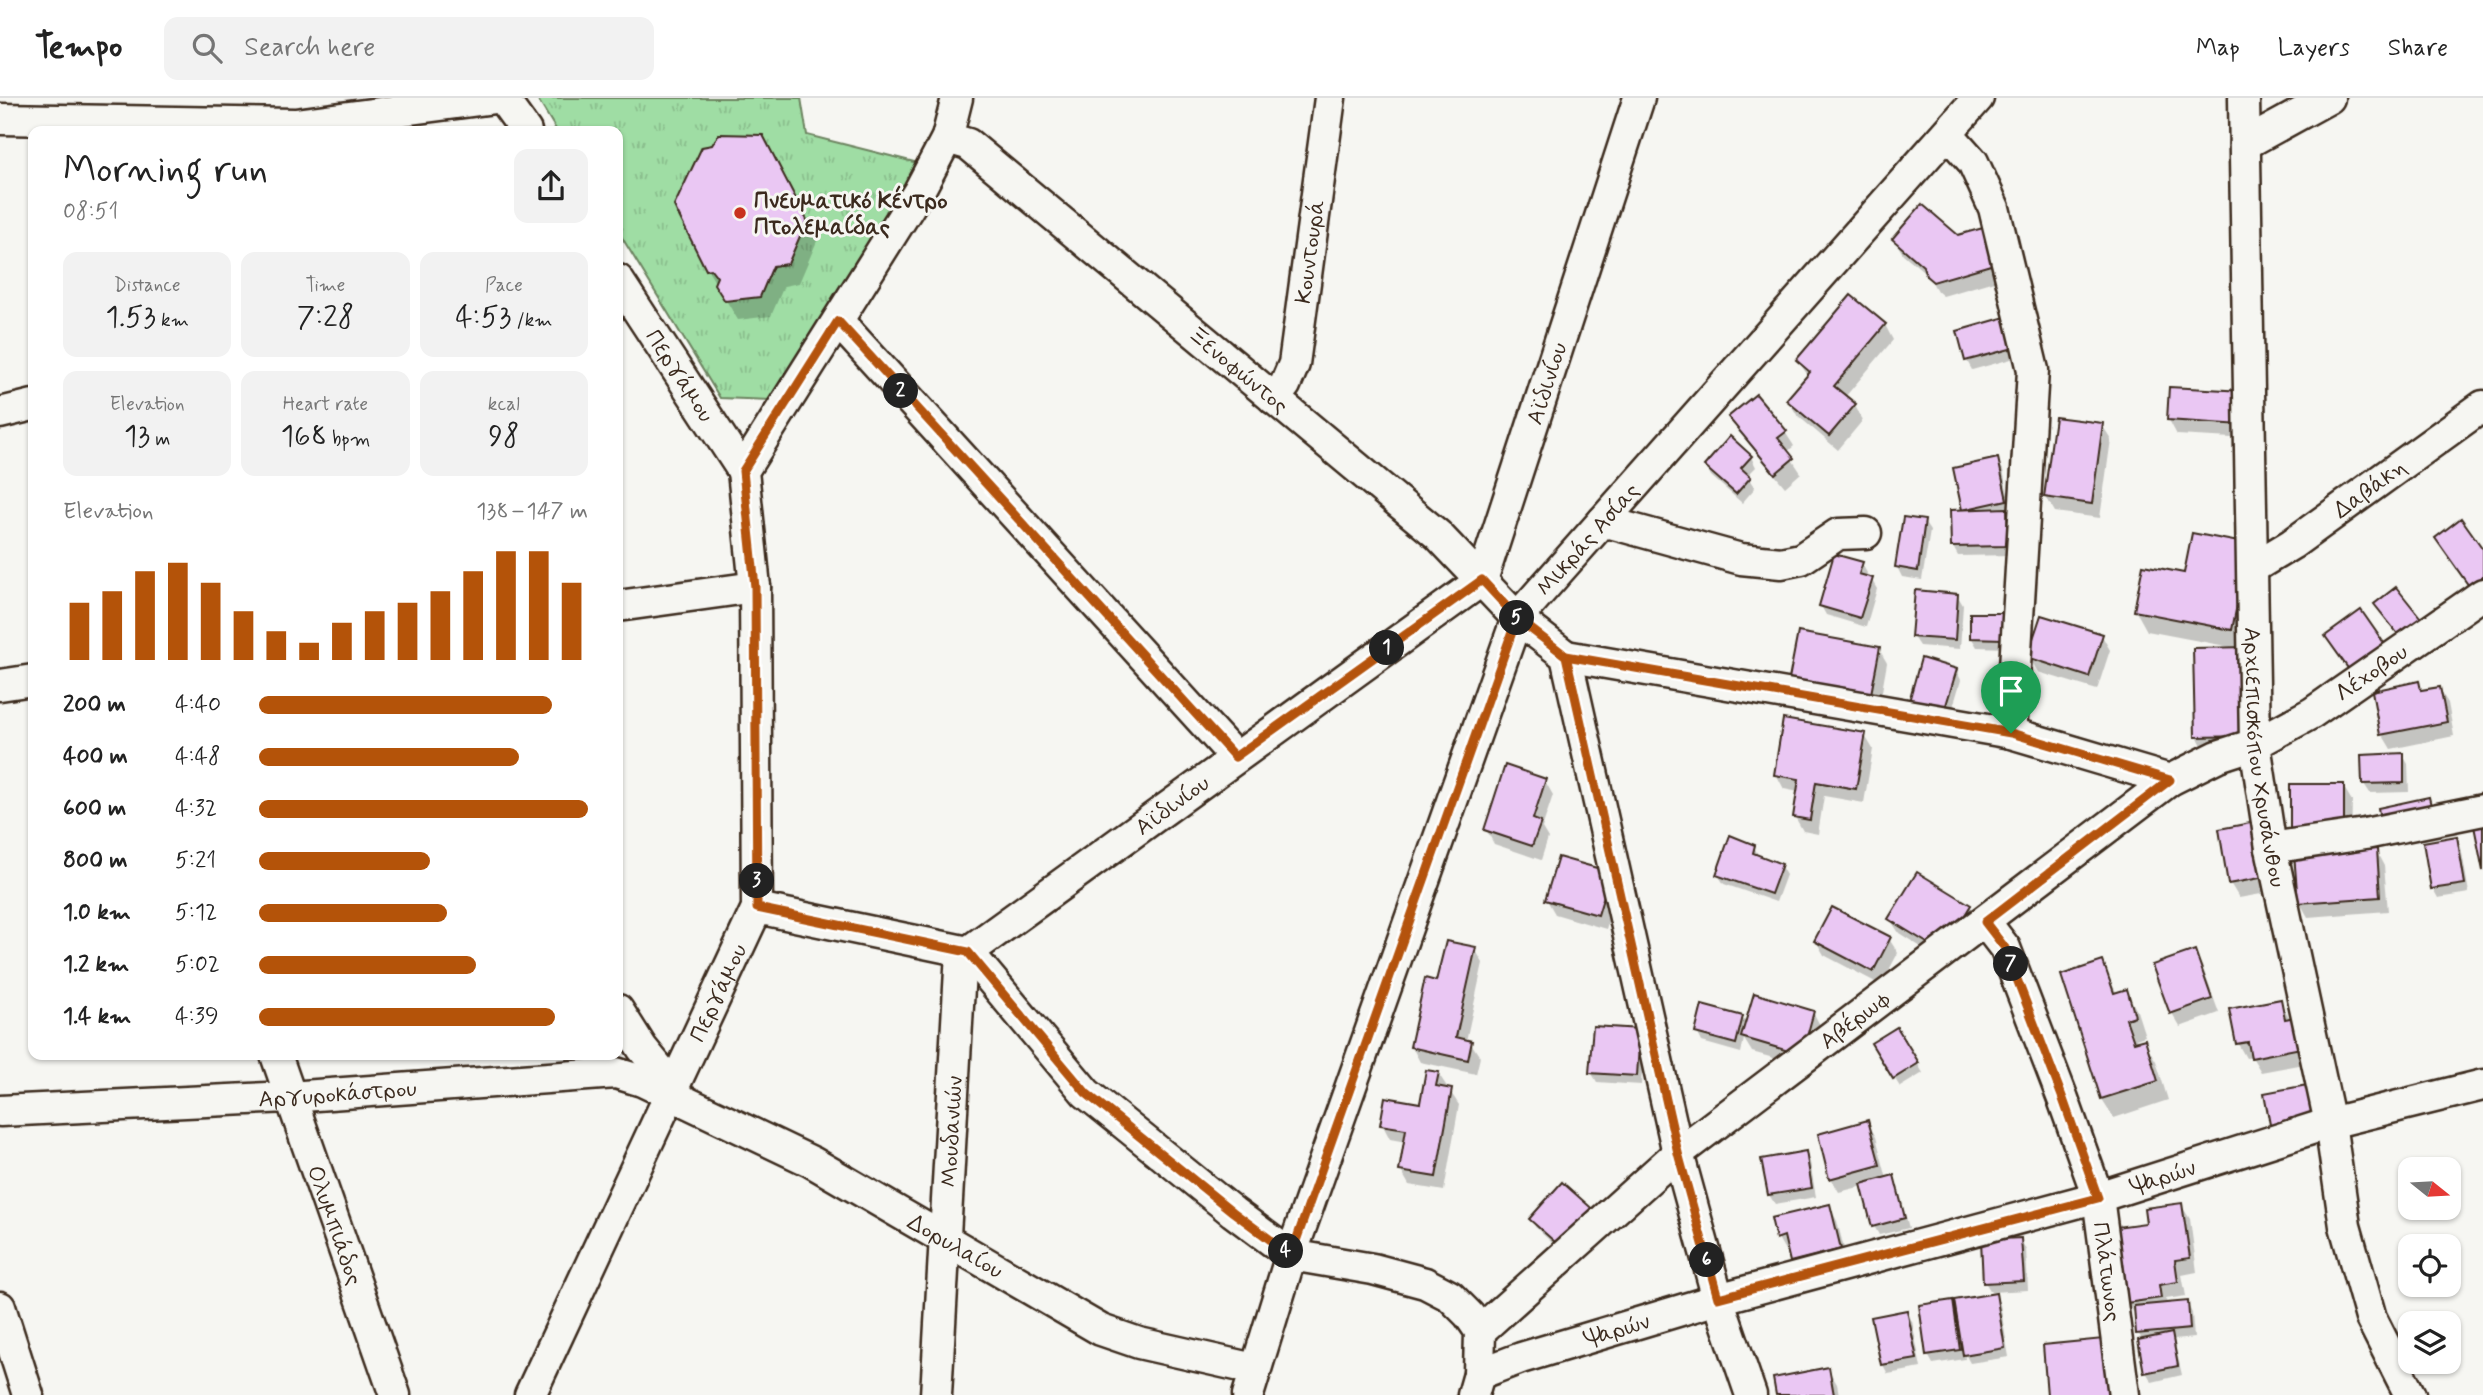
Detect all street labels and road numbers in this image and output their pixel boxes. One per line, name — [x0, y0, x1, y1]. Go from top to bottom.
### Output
street label: Κουντουρά — [1289, 198, 1333, 306]
street label: Ξενοφώντος — [1181, 320, 1294, 421]
street label: Περγάμου — [637, 324, 720, 429]
street label: Αϊδινίου — [1521, 339, 1575, 429]
street label: Δαβάκη — [2328, 453, 2413, 526]
street label: Μικράς Ασίας — [1530, 477, 1647, 603]
street label: Αρχιεπισκόπου Χρυσάνθου — [2236, 627, 2292, 890]
street label: Λέχοβου — [2330, 638, 2415, 709]
street label: Αϊδινίου — [1130, 769, 1216, 843]
street label: Περγάμου — [684, 939, 755, 1047]
street label: Αβέρωφ — [1814, 984, 1898, 1057]
street label: Αργυροκάστρου — [258, 1075, 418, 1115]
street label: Μουδανιών — [935, 1075, 971, 1188]
street label: Ψαρών — [2126, 1154, 2200, 1203]
street label: Ολυμπιάδος — [299, 1162, 368, 1290]
street label: Δορυλαίου — [902, 1208, 1008, 1287]
street label: Πλάτωνος — [2084, 1220, 2127, 1324]
street label: Ψαρών — [1580, 1307, 1654, 1355]

